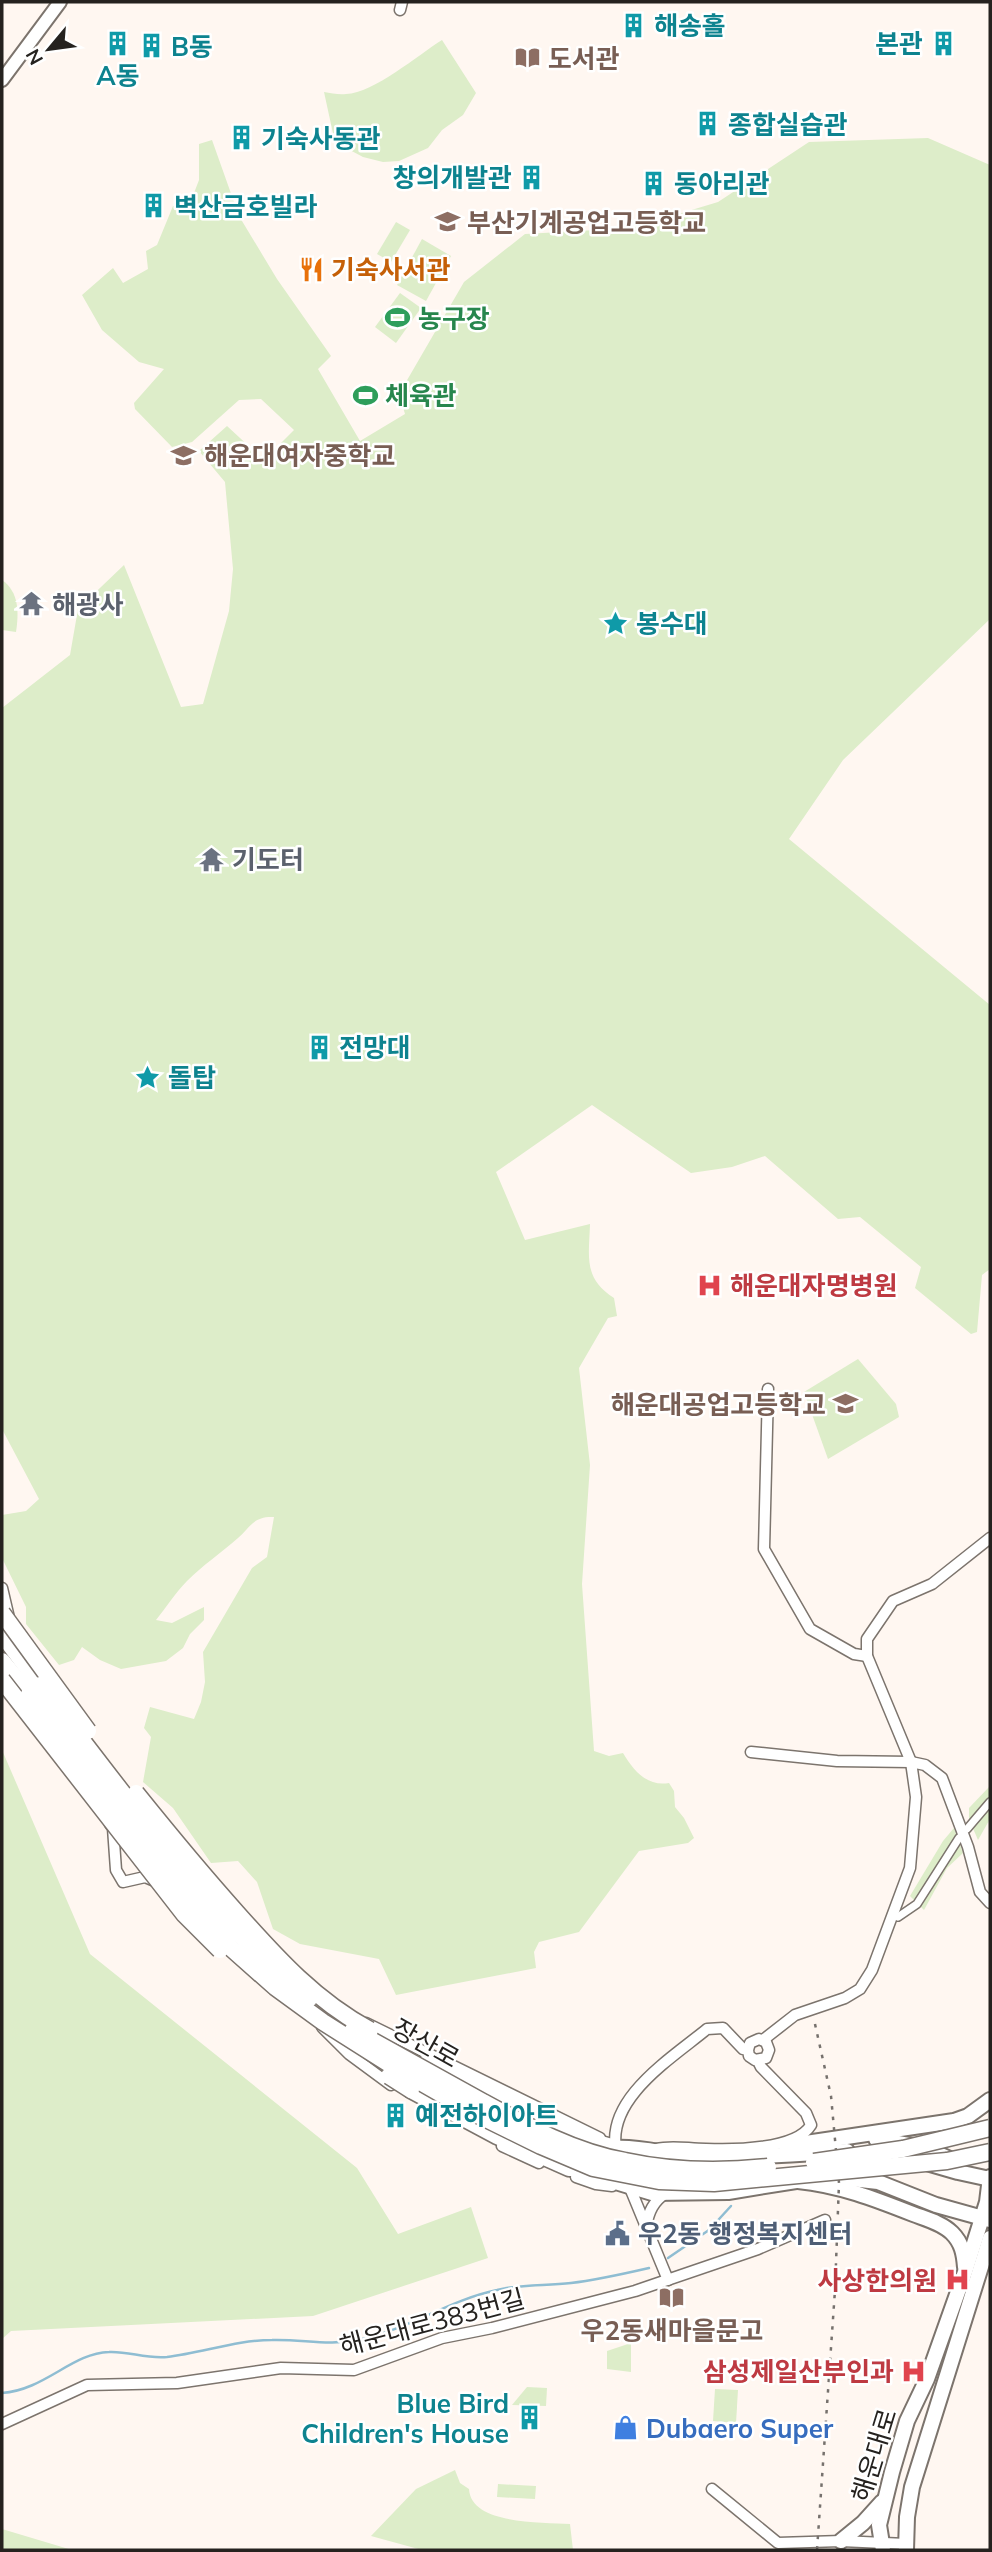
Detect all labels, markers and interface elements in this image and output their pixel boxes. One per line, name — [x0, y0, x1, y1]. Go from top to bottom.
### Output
place label: 해송홀 — [654, 9, 726, 42]
building icon: 해송홀 — [620, 11, 648, 39]
north arrow — [14, 14, 84, 84]
place label: 본관 — [875, 27, 923, 60]
building icon: A동 — [104, 29, 132, 57]
building icon: 본관 — [929, 29, 957, 57]
place label: B동 — [171, 30, 213, 63]
building icon: B동 — [137, 32, 165, 60]
place label: 도서관 — [548, 42, 620, 75]
library icon: 도서관 — [514, 44, 542, 72]
text: N — [20, 45, 48, 69]
place label: A동 — [96, 59, 140, 92]
place label: 종합실습관 — [728, 108, 848, 141]
building icon: 종합실습관 — [694, 110, 722, 138]
place label: 기숙사동관 — [261, 122, 381, 155]
building icon: 기숙사동관 — [227, 124, 255, 152]
place label: 창의개발관 — [392, 161, 512, 194]
building icon: 창의개발관 — [518, 163, 546, 191]
place label: 동아리관 — [674, 167, 770, 200]
building icon: 동아리관 — [640, 169, 668, 197]
place label: 벽산금호빌라 — [174, 190, 318, 223]
building icon: 벽산금호빌라 — [140, 192, 168, 220]
place label: 부산기계공업고등학교 — [467, 206, 706, 239]
school or university icon: 부산기계공업고등학교 — [433, 208, 461, 236]
place label: 기숙사서관 — [331, 253, 451, 286]
restaurant icon: 기숙사서관 — [297, 255, 325, 283]
place label: 농구장 — [418, 302, 490, 335]
sports icon: 농구장 — [384, 304, 412, 332]
place label: 체육관 — [385, 379, 457, 412]
sports icon: 체육관 — [351, 381, 379, 409]
place label: 해운대여자중학교 — [204, 439, 395, 472]
school or university icon: 해운대여자중학교 — [170, 441, 198, 469]
place label: 해광사 — [52, 588, 124, 621]
temple icon: 해광사 — [18, 590, 46, 618]
place label: 봉수대 — [636, 607, 708, 640]
place icon: 봉수대 — [602, 609, 630, 637]
place label: 기도터 — [232, 843, 304, 876]
temple icon: 기도터 — [198, 845, 226, 873]
place label: 전망대 — [339, 1031, 411, 1064]
building icon: 전망대 — [305, 1033, 333, 1061]
place label: 돌탑 — [168, 1061, 216, 1094]
place icon: 돌탑 — [134, 1063, 162, 1091]
place label: 해운대자명병원 — [730, 1269, 897, 1302]
hospital icon: 해운대자명병원 — [696, 1271, 724, 1299]
place label: 해운대공업고등학교 — [611, 1388, 826, 1421]
school or university icon: 해운대공업고등학교 — [832, 1390, 860, 1418]
street label: 장산로 — [387, 2011, 465, 2075]
place label: 예전하이아트 — [415, 2099, 559, 2132]
building icon: 예전하이아트 — [381, 2101, 409, 2129]
place label: 우2동 행정복지센터 — [638, 2217, 852, 2250]
public building icon: 우2동 행정복지센터 — [604, 2219, 632, 2247]
place label: 사상한의원 — [817, 2264, 937, 2297]
hospital icon: 사상한의원 — [943, 2266, 971, 2294]
street label: 해운대로383번길 — [336, 2281, 528, 2363]
library icon: 우2동새마을문고 — [658, 2284, 686, 2312]
place label: 우2동새마을문고 — [580, 2314, 764, 2347]
place label: 삼성제일산부인과 — [703, 2355, 894, 2388]
hospital icon: 삼성제일산부인과 — [900, 2357, 928, 2385]
place label: Blue Bird Children's House — [301, 2387, 509, 2450]
building icon: Blue Bird Children's House — [515, 2404, 543, 2432]
street label: 해운대로 — [844, 2404, 904, 2506]
place label: Dubaero Super — [646, 2412, 834, 2445]
shop icon: Dubaero Super — [612, 2414, 640, 2442]

